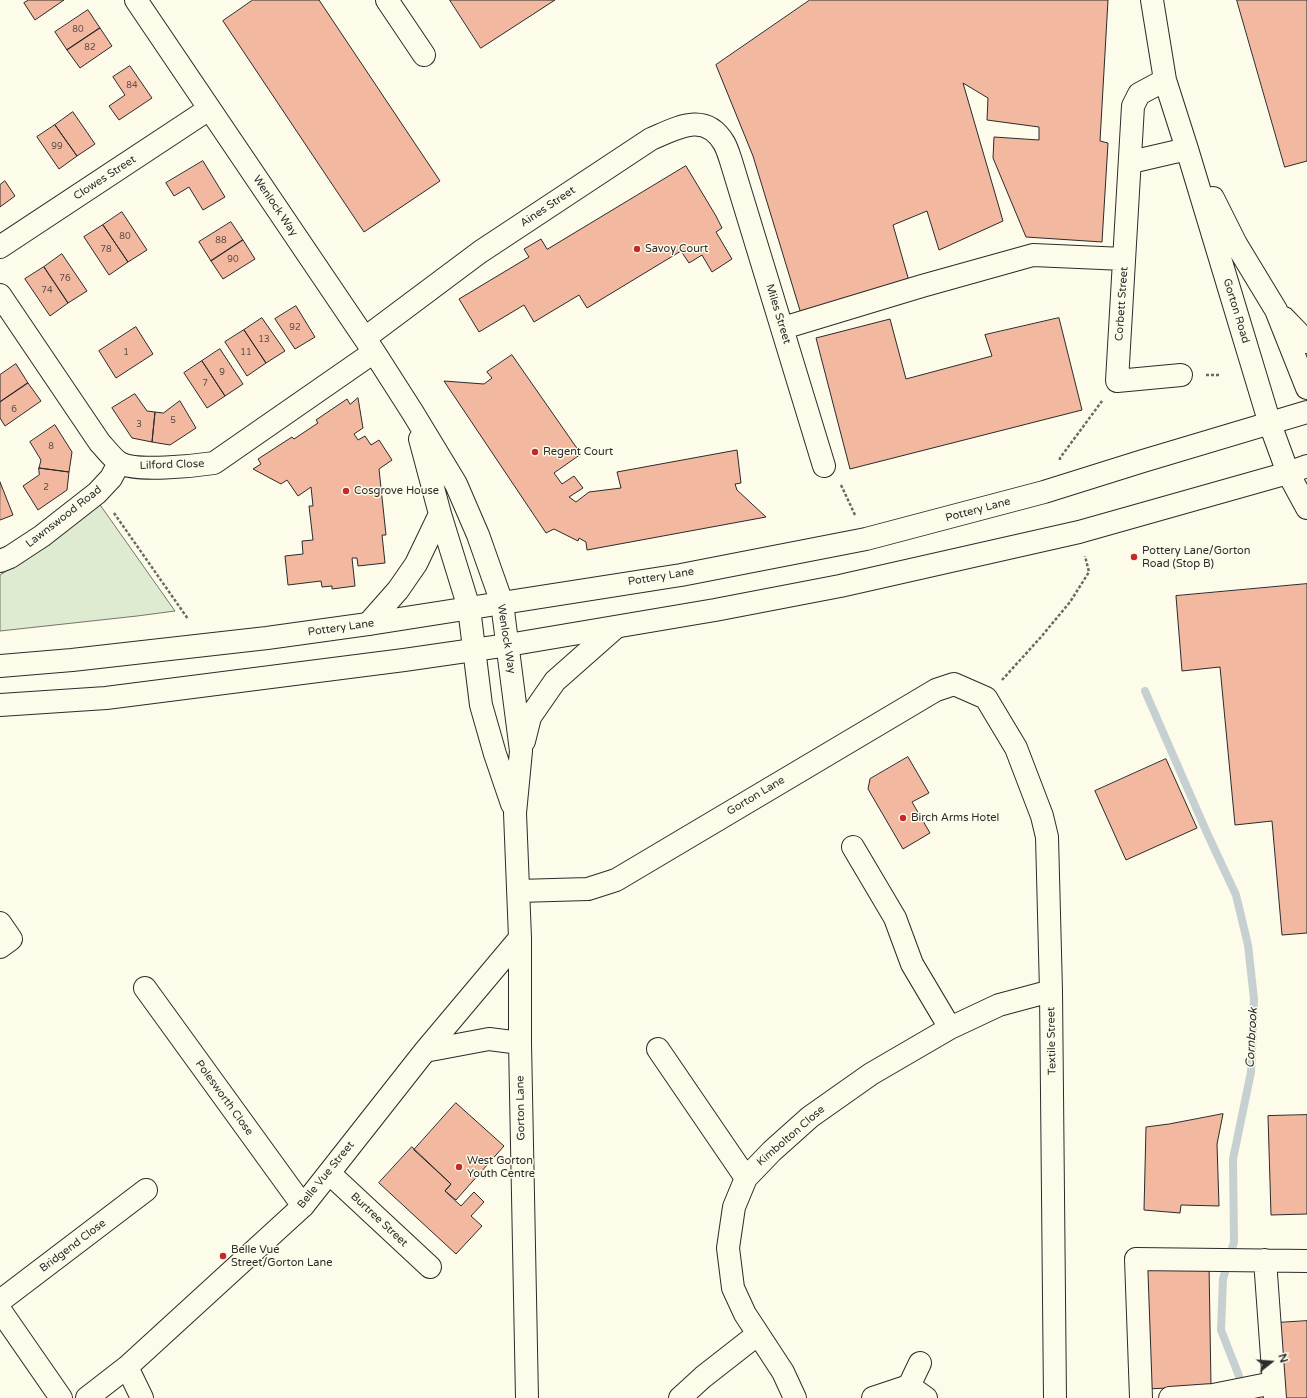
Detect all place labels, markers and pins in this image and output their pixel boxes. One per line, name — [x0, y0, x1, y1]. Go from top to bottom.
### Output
place label: Savoy Court — [645, 242, 708, 256]
marker: Savoy Court — [632, 244, 642, 254]
place label: Regent Court — [543, 445, 613, 459]
marker: Regent Court — [530, 447, 540, 457]
place label: Cosgrove House — [354, 484, 439, 498]
marker: Cosgrove House — [341, 486, 351, 496]
place label: Pottery Lane/Gorton Road (Stop B) — [1142, 544, 1250, 570]
marker: Pottery Lane/Gorton Road (Stop B) — [1129, 552, 1139, 562]
place label: Birch Arms Hotel — [911, 811, 999, 825]
marker: Birch Arms Hotel — [898, 813, 908, 823]
place label: West Gorton Youth Centre — [467, 1154, 535, 1180]
marker: West Gorton Youth Centre — [454, 1162, 464, 1172]
place label: Belle Vue Street/Gorton Lane — [231, 1243, 332, 1269]
marker: Belle Vue Street/Gorton Lane — [218, 1251, 228, 1261]

